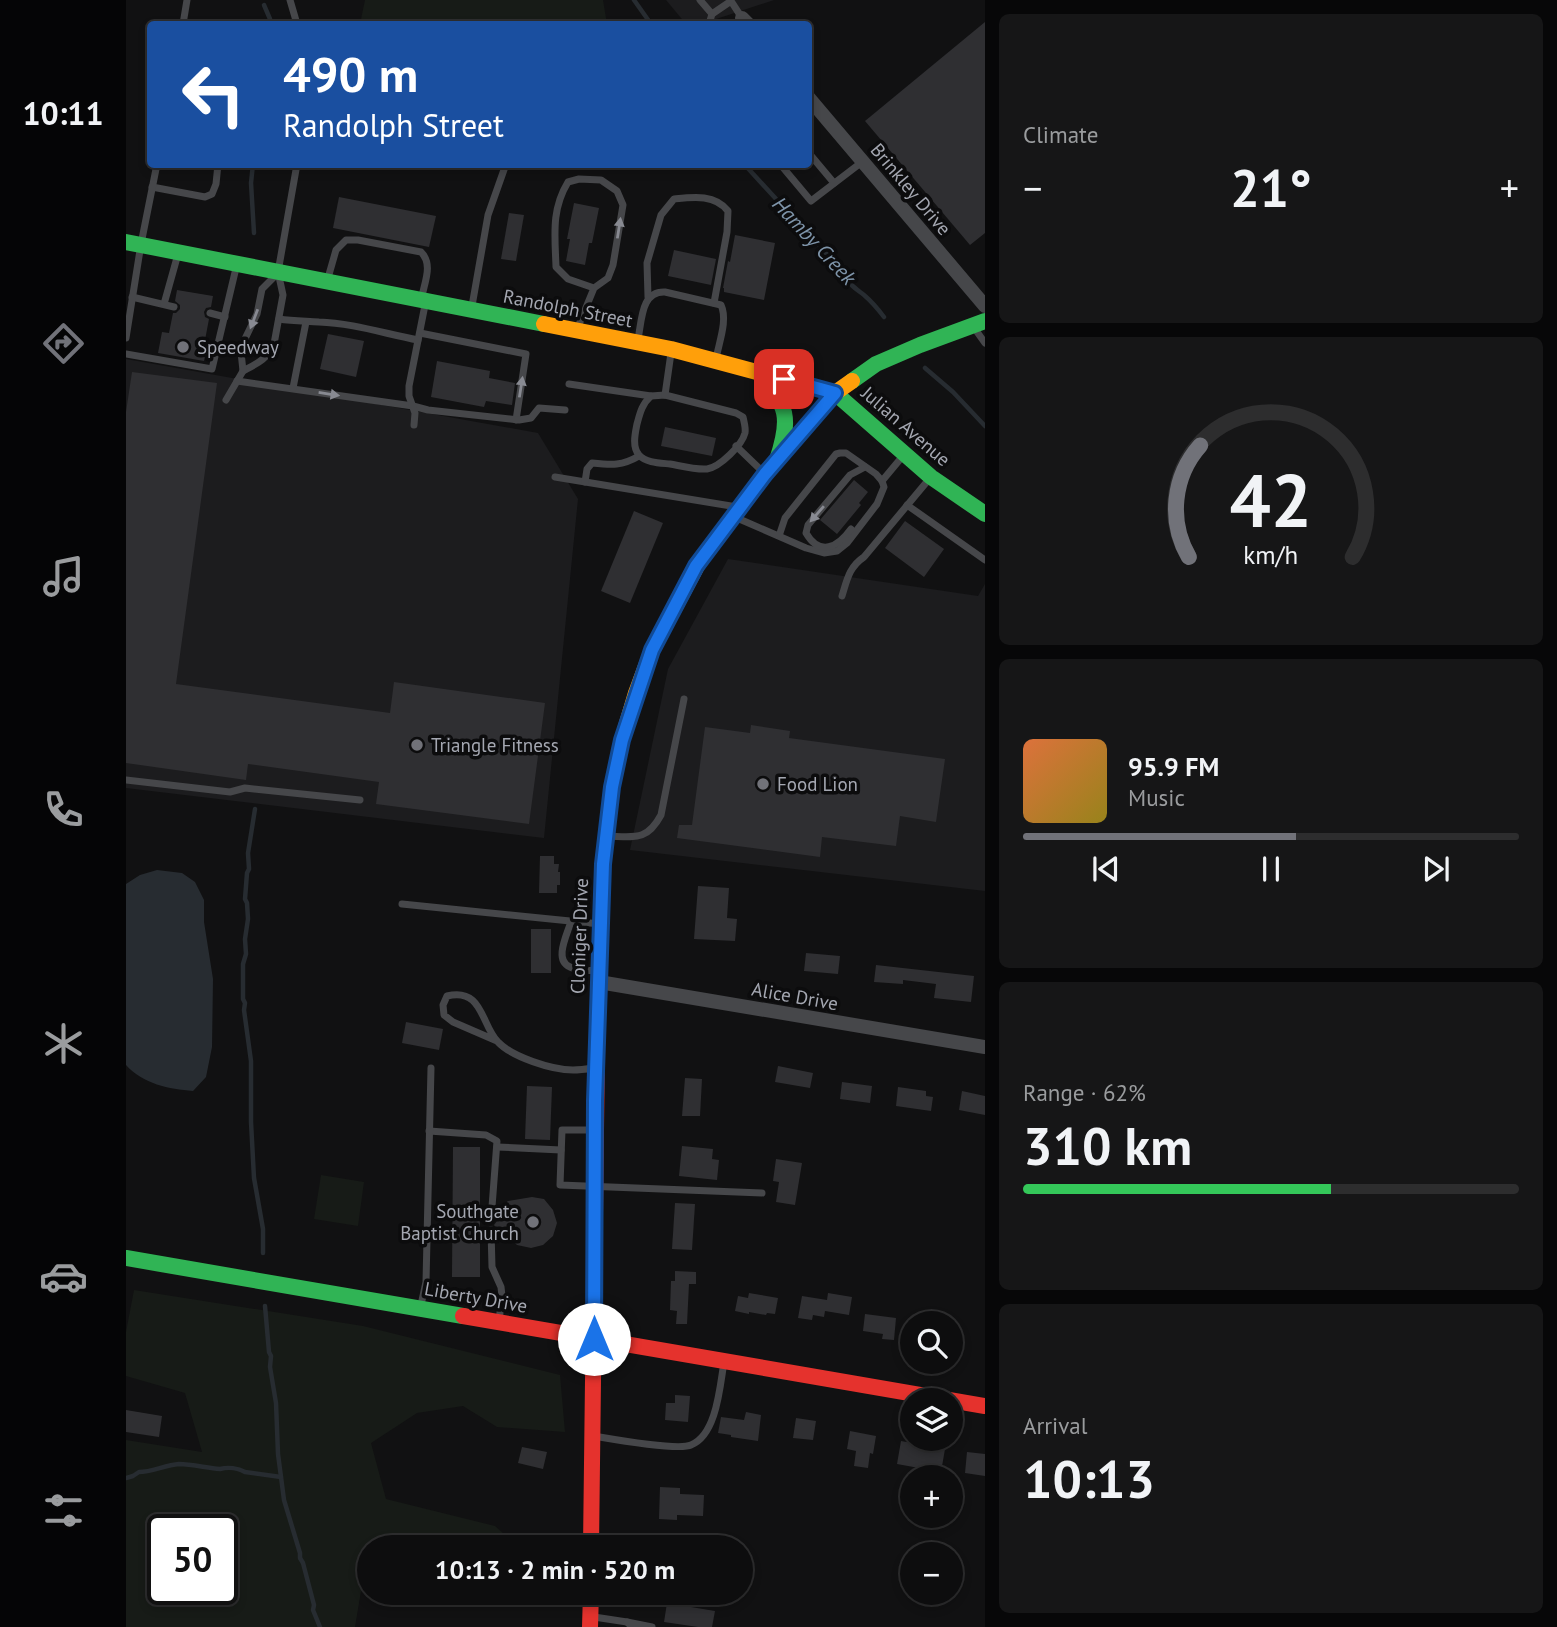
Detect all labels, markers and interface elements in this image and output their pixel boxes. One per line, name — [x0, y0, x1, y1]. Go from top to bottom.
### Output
text: 490 m — [283, 42, 418, 106]
icon: left — [168, 49, 259, 140]
text: 10:11 — [22, 92, 104, 134]
text: Randolph Street — [283, 104, 504, 146]
text: Climate — [1023, 120, 1098, 149]
street label: Brinkley Drive — [866, 138, 956, 240]
text: 21° — [1230, 154, 1312, 221]
text: − — [1023, 163, 1042, 212]
text: + — [1500, 163, 1519, 212]
water label: Hamby Creek — [767, 191, 863, 292]
one-way arrow — [614, 217, 625, 239]
street label: Randolph Street — [501, 284, 635, 332]
one-way arrow — [248, 309, 259, 330]
icon: directions — [39, 319, 88, 368]
place label: Speedway — [197, 335, 279, 359]
marker: Speedway — [175, 339, 191, 355]
pin — [754, 349, 814, 409]
icon: arrive — [765, 360, 803, 398]
one-way arrow — [516, 376, 527, 398]
street label: Julian Avenue — [856, 380, 955, 471]
one-way arrow — [318, 389, 340, 400]
text: 42 — [1230, 453, 1312, 547]
one-way arrow — [810, 506, 825, 523]
text: km/h — [1244, 539, 1298, 571]
icon: music — [39, 552, 88, 601]
place label: Triangle Fitness — [431, 733, 559, 757]
marker: Triangle Fitness — [409, 737, 425, 753]
text: 95.9 FM — [1128, 750, 1219, 783]
place label: Food Lion — [777, 772, 858, 796]
marker: Food Lion — [755, 776, 771, 792]
text: Music — [1128, 783, 1185, 812]
icon: phone — [39, 785, 88, 834]
icon: previous — [1087, 850, 1125, 888]
icon: pause — [1252, 850, 1290, 888]
icon: next — [1417, 850, 1455, 888]
street label: Cloniger Drive — [565, 878, 593, 994]
street label: Alice Drive — [750, 977, 840, 1015]
icon: climate — [39, 1019, 88, 1068]
text: Range · 62% — [1023, 1078, 1146, 1107]
text: 310 km — [1023, 1112, 1192, 1179]
place label: Southgate Baptist Church — [400, 1199, 519, 1245]
marker: Southgate Baptist Church — [525, 1214, 541, 1230]
icon: car — [39, 1252, 88, 1301]
street label: Liberty Drive — [423, 1276, 529, 1318]
position arrow — [557, 1302, 631, 1376]
map controls — [900, 1311, 963, 1605]
button: search — [900, 1311, 963, 1374]
button: layers — [900, 1388, 963, 1451]
text: Arrival — [1023, 1411, 1087, 1440]
text: 10:13 — [1023, 1445, 1155, 1512]
button: + — [900, 1465, 963, 1528]
icon: filters — [39, 1486, 88, 1535]
speed limit sign: 50 — [147, 1514, 238, 1605]
button: − — [900, 1542, 963, 1605]
text: 10:13 · 2 min · 520 m — [435, 1553, 675, 1586]

